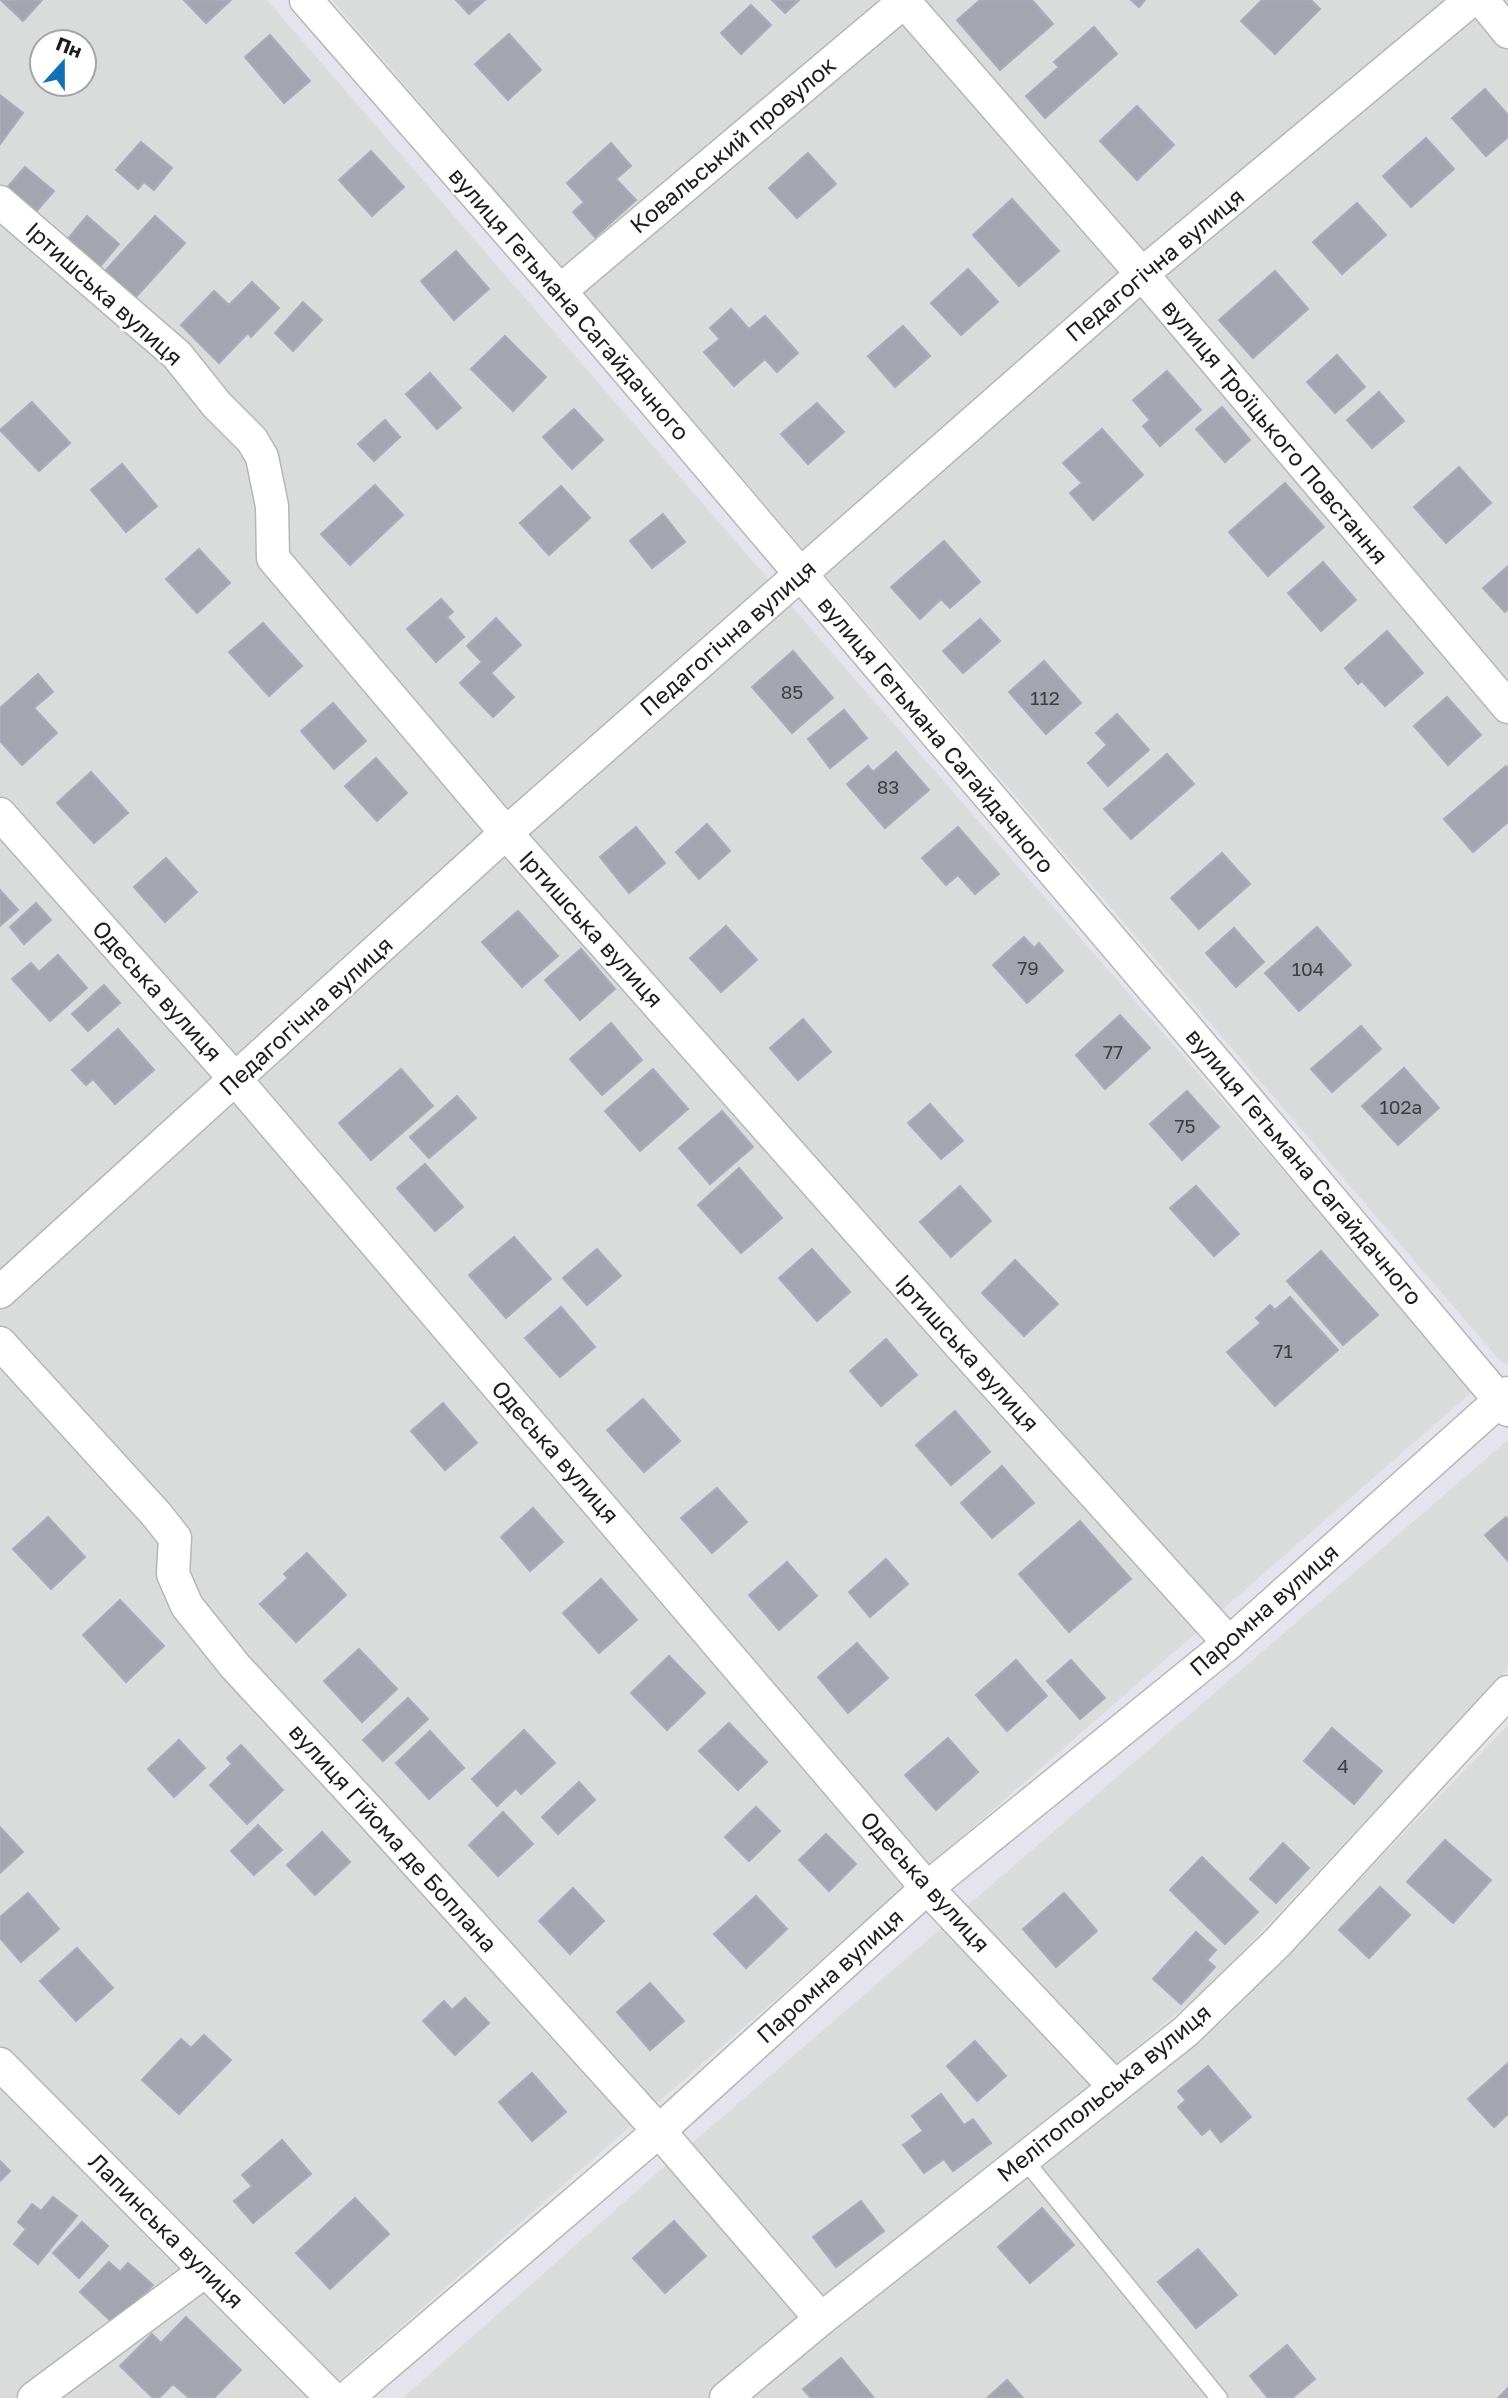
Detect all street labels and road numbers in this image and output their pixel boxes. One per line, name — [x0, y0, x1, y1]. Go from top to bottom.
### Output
street label: Ковальський провулок — [624, 50, 841, 239]
street label: вулиця Гетьмана Сагайдачного — [444, 161, 696, 446]
street label: Педагогічна вулиця — [1060, 182, 1249, 347]
street label: Іртишська вулиця — [20, 215, 189, 371]
street label: вулиця Троїцького Повстання — [1157, 293, 1395, 569]
street label: Педагогічна вулиця — [634, 553, 821, 721]
street label: вулиця Гетьмана Сагайдачного — [813, 590, 1061, 878]
street label: Іртишська вулиця — [514, 844, 670, 1013]
street label: Одеська вулиця — [87, 914, 228, 1067]
street label: Педагогічна вулиця — [213, 930, 398, 1101]
street label: вулиця Гетьмана Сагайдачного — [1181, 1022, 1429, 1310]
street label: Іртишська вулиця — [890, 1268, 1046, 1437]
street label: Одеська вулиця — [486, 1374, 625, 1528]
street label: Паромна вулиця — [1183, 1537, 1343, 1681]
street label: вулиця Гійома де Боплана — [284, 1717, 504, 1957]
street label: Одеська вулиця — [855, 1805, 996, 1958]
street label: Паромна вулиця — [750, 1902, 908, 2048]
street label: Мелітопольська вулиця — [991, 1997, 1216, 2187]
street label: Лапинська вулиця — [83, 2147, 250, 2314]

